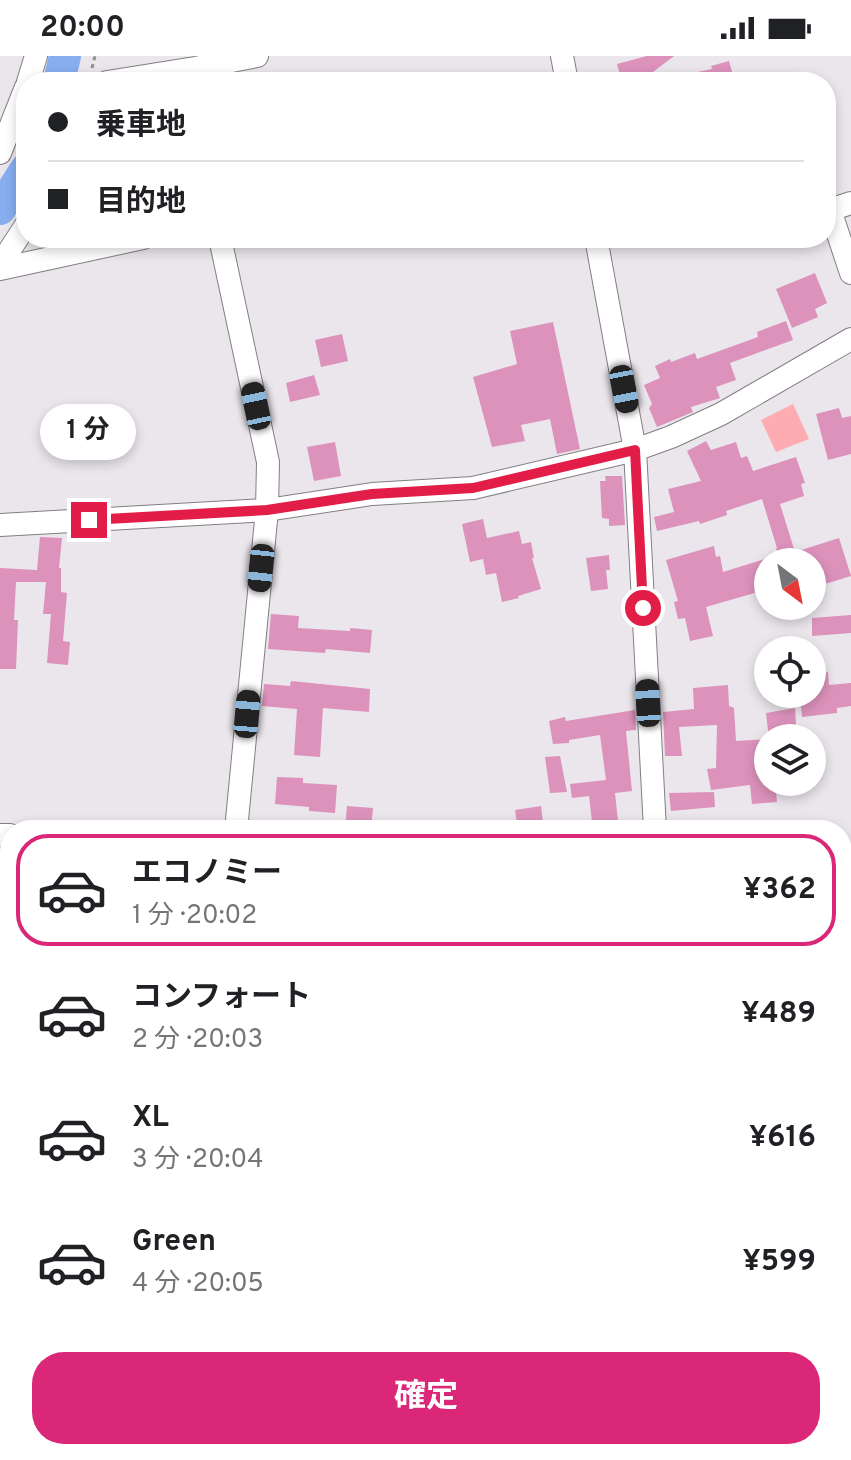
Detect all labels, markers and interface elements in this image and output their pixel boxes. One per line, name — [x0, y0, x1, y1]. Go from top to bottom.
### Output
text: 20:00 — [40, 10, 125, 47]
text: 乗車地 — [96, 108, 186, 145]
text: 目的地 — [96, 185, 186, 222]
car — [608, 363, 640, 415]
car — [239, 380, 273, 432]
callout: 1 分 — [41, 404, 137, 460]
text: 1 分 — [67, 415, 109, 448]
route end — [71, 502, 107, 538]
car — [247, 543, 275, 593]
north arrow — [754, 548, 826, 620]
map controls — [754, 548, 826, 796]
route start — [625, 590, 661, 626]
button: locate — [754, 636, 826, 708]
car — [635, 678, 661, 728]
car — [233, 689, 261, 739]
button: layers — [754, 724, 826, 796]
icon: car — [36, 854, 108, 926]
text: エコノミー — [132, 856, 282, 893]
text: ¥362 — [743, 872, 816, 909]
text: 1 分 · 20:02 — [132, 900, 257, 933]
icon: car — [36, 978, 108, 1050]
text: コンフォート — [132, 980, 311, 1017]
text: ¥489 — [741, 996, 816, 1033]
text: 2 分 · 20:03 — [132, 1024, 263, 1057]
text: XL — [132, 1100, 169, 1137]
icon: car — [36, 1102, 108, 1174]
text: ¥616 — [749, 1120, 816, 1157]
text: 3 分 · 20:04 — [132, 1144, 263, 1177]
text: Green — [132, 1224, 216, 1261]
icon: car — [36, 1226, 108, 1298]
text: ¥599 — [743, 1244, 816, 1281]
text: 4 分 · 20:05 — [132, 1268, 264, 1301]
button: 確定 — [32, 1352, 820, 1444]

